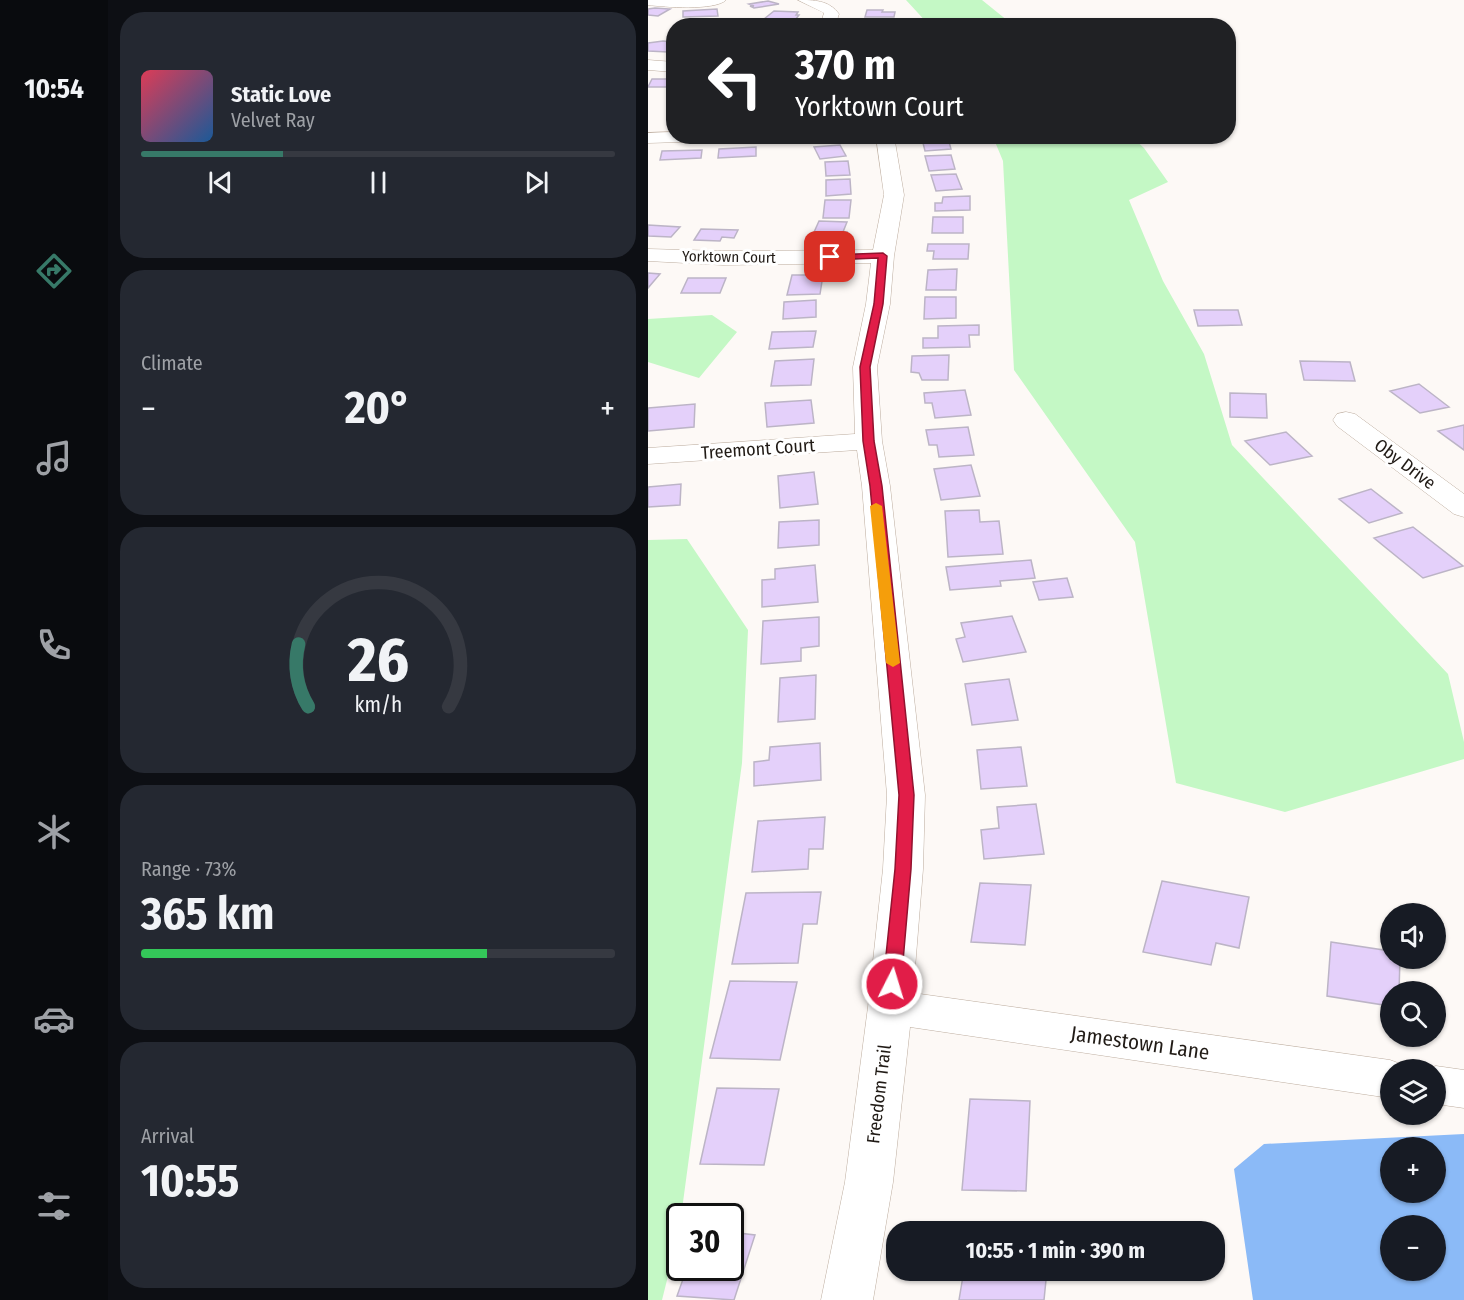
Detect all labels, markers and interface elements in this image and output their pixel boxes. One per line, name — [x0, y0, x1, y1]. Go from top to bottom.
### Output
text: 370 m — [795, 40, 896, 90]
icon: left — [696, 42, 774, 120]
text: 10:54 — [24, 73, 84, 105]
text: Static Love — [231, 81, 331, 108]
text: Yorktown Court — [795, 91, 964, 123]
text: Velvet Ray — [231, 108, 315, 132]
icon: previous — [204, 166, 237, 199]
icon: pause — [362, 166, 395, 199]
icon: next — [520, 166, 553, 199]
pin — [804, 231, 855, 282]
icon: arrive — [813, 240, 846, 273]
street label: Yorktown Court — [682, 247, 776, 267]
icon: directions — [33, 250, 75, 292]
text: Climate — [141, 351, 203, 375]
text: 20° — [345, 381, 411, 435]
text: − — [141, 389, 156, 429]
text: + — [600, 389, 615, 429]
street label: Treemont Court — [700, 434, 816, 464]
street label: Oby Drive — [1370, 434, 1440, 494]
icon: music — [33, 437, 75, 479]
text: 26 — [346, 623, 409, 698]
icon: phone — [33, 624, 75, 666]
text: km/h — [354, 692, 402, 718]
icon: climate — [33, 811, 75, 853]
text: Range · 73% — [141, 857, 237, 881]
text: 365 km — [141, 887, 274, 941]
map controls — [1380, 903, 1446, 1281]
button: sound — [1380, 903, 1446, 969]
position arrow — [860, 952, 924, 1016]
button: search — [1380, 981, 1446, 1047]
icon: car — [33, 998, 75, 1040]
street label: Jamestown Lane — [1069, 1020, 1211, 1066]
street label: Freedom Trail — [862, 1043, 896, 1145]
button: layers — [1380, 1059, 1446, 1125]
text: Arrival — [141, 1124, 194, 1148]
button: + — [1380, 1137, 1446, 1203]
text: 10:55 — [141, 1154, 239, 1208]
icon: filters — [33, 1185, 75, 1227]
speed limit sign: 30 — [666, 1203, 744, 1281]
button: − — [1380, 1215, 1446, 1281]
text: 10:55 · 1 min · 390 m — [966, 1237, 1145, 1264]

